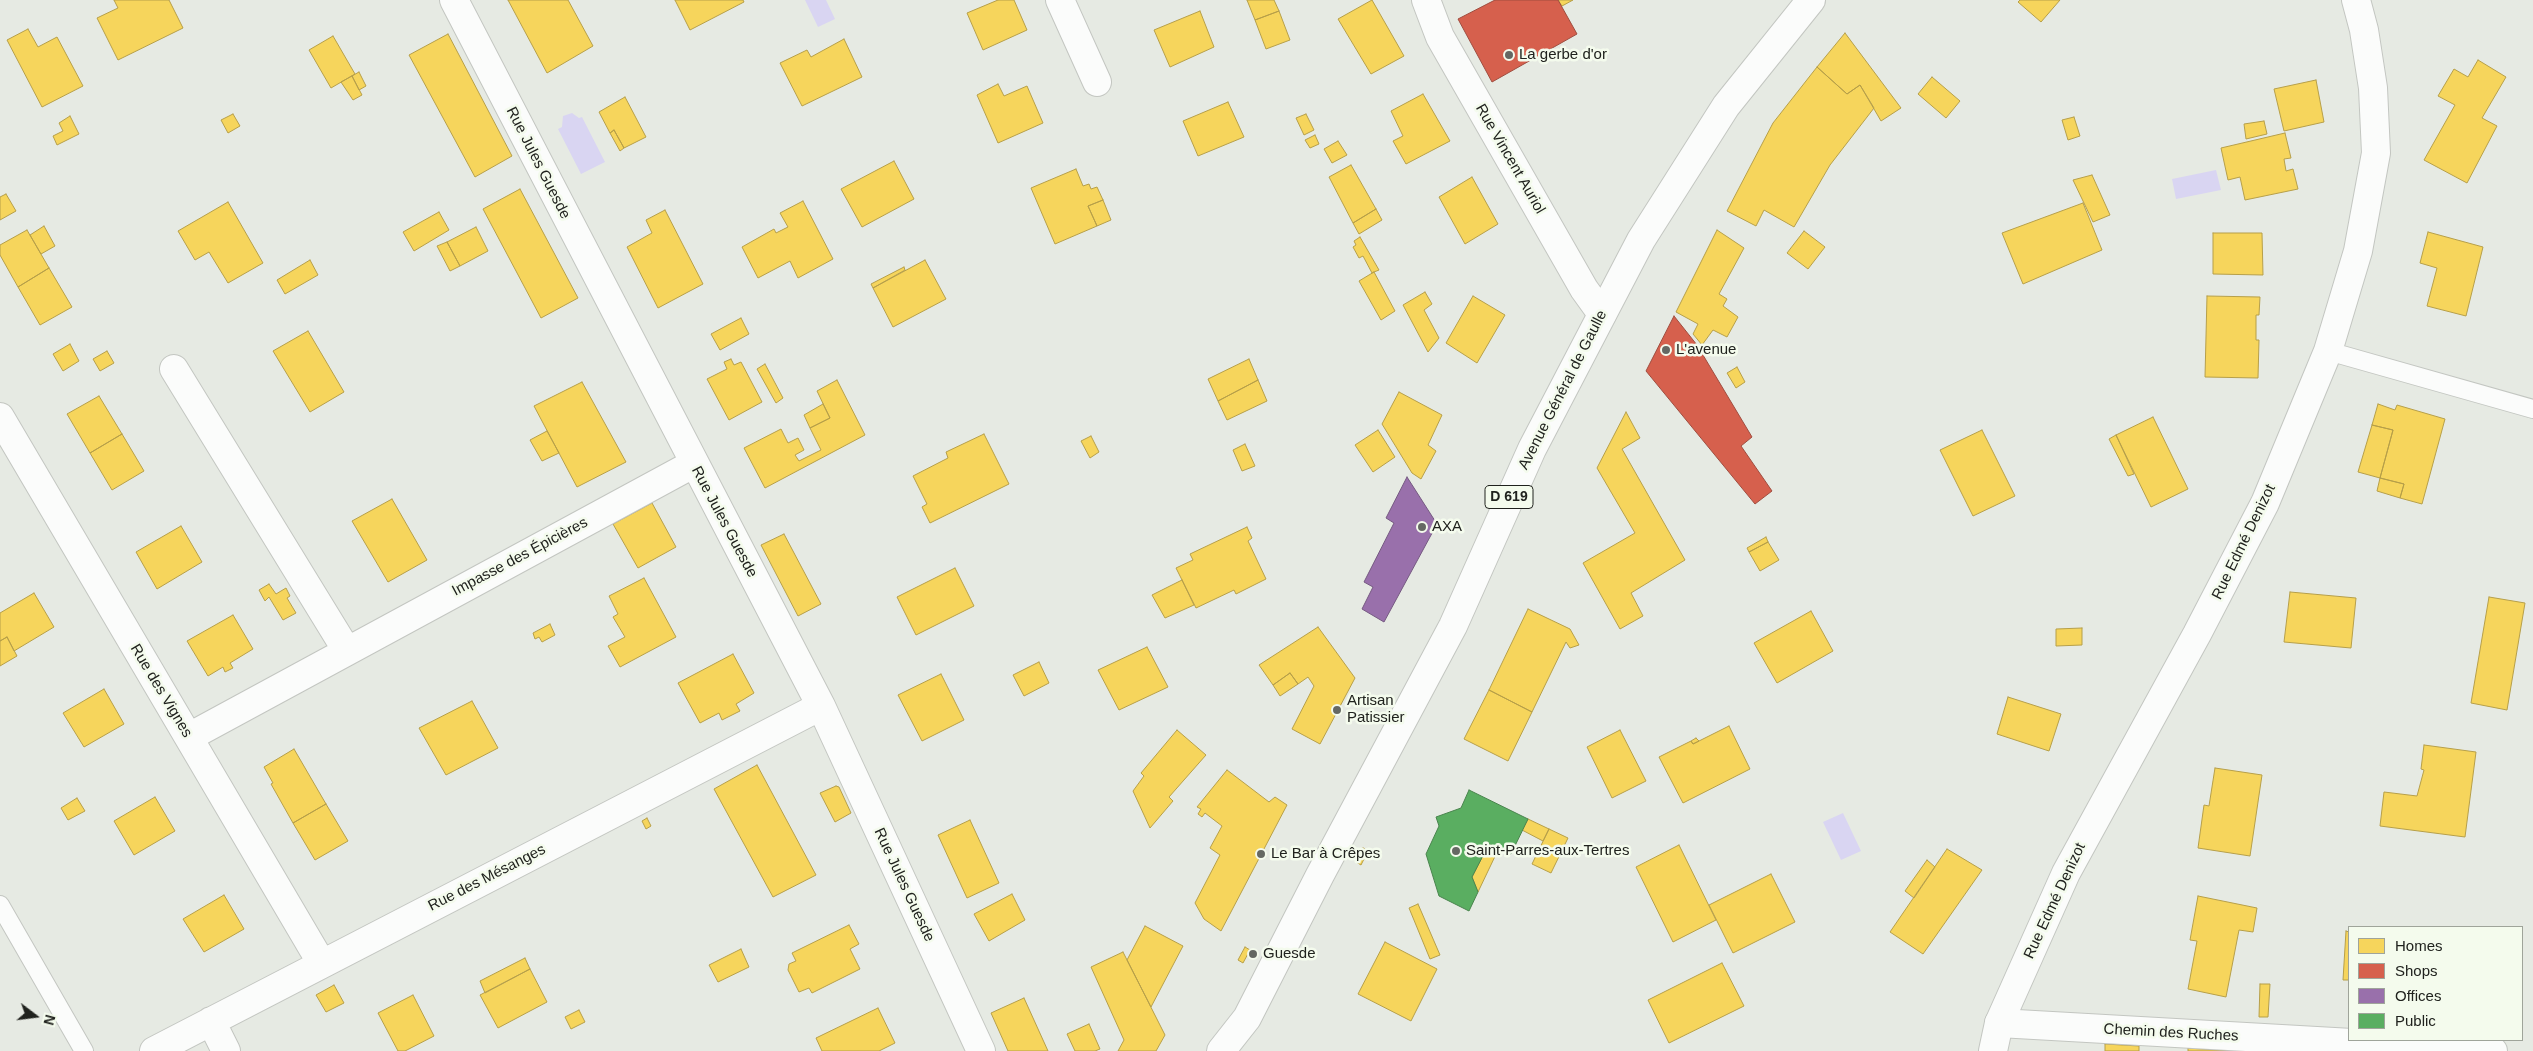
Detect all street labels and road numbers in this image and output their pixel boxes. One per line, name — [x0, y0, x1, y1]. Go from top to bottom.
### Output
street label: Rue Vincent Auriol — [1471, 101, 1549, 217]
street label: Rue Jules Guesde — [502, 104, 574, 222]
street label: Avenue Général de Gaulle — [1515, 307, 1611, 473]
street label: Rue Jules Guesde — [687, 463, 761, 581]
street label: Rue Edmé Denizot — [2208, 481, 2280, 603]
road number: D 619 — [1485, 486, 1533, 508]
street label: Impasse des Épicières — [449, 514, 591, 600]
street label: Rue des Vignes — [126, 641, 196, 741]
street label: Rue Jules Guesde — [870, 825, 938, 945]
street label: Rue Edmé Denizot — [2020, 840, 2090, 962]
street label: Rue des Mésanges — [425, 841, 549, 915]
street label: Chemin des Ruches — [2103, 1020, 2239, 1046]

